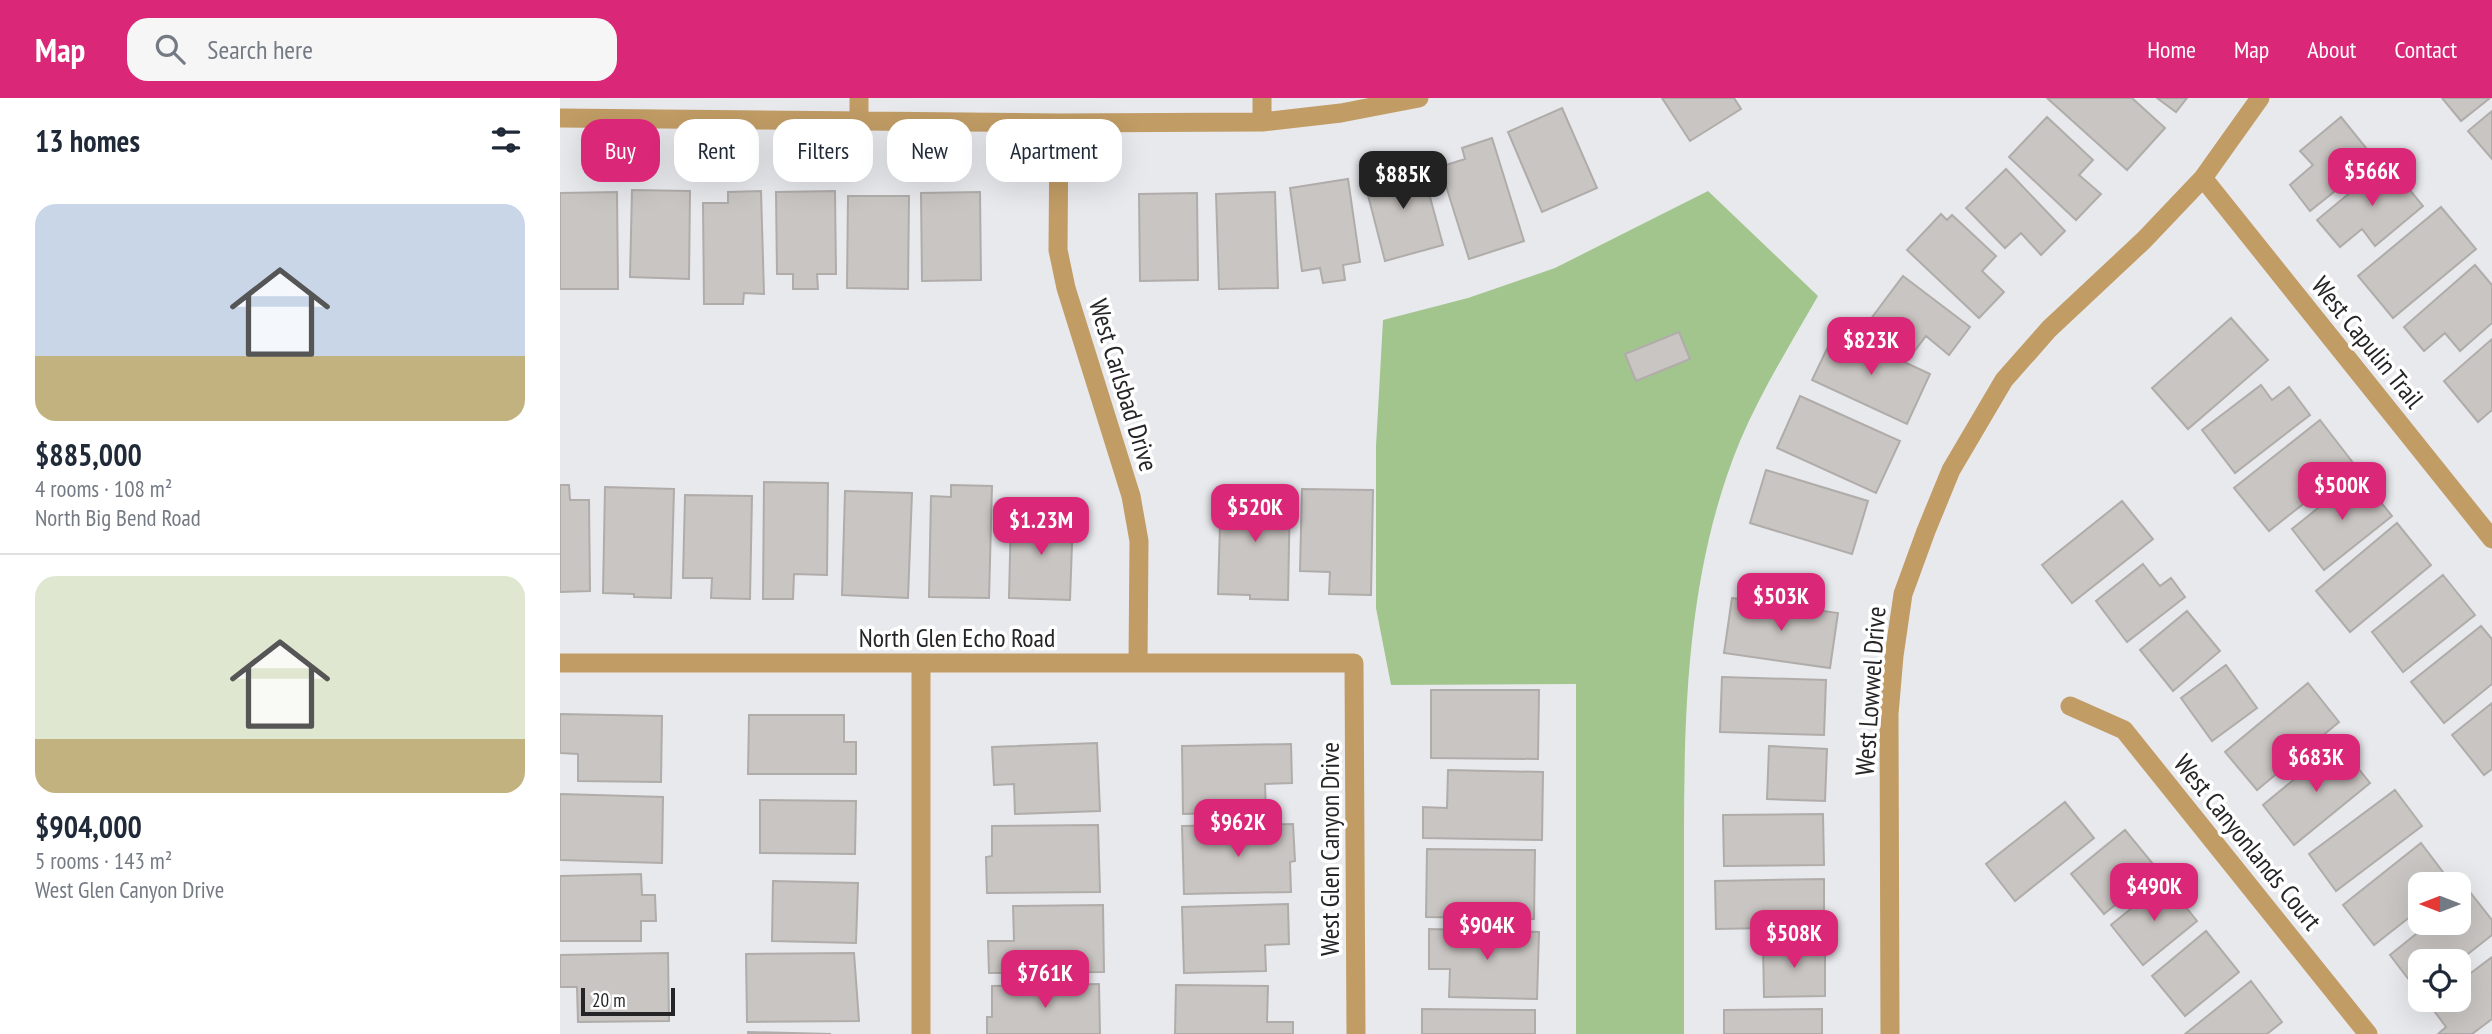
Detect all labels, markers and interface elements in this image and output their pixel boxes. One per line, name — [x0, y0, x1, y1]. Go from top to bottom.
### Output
search box — [127, 18, 617, 81]
text: Map — [35, 28, 85, 71]
icon: search — [151, 30, 189, 68]
text: Search here — [207, 33, 313, 66]
text: Home — [2147, 34, 2196, 65]
text: Map — [2234, 34, 2269, 65]
text: About — [2307, 34, 2356, 65]
text: Contact — [2394, 34, 2457, 65]
chip: Buy — [581, 119, 660, 182]
chip: Rent — [674, 119, 759, 182]
chip: Filters — [773, 119, 873, 182]
chip: New — [887, 119, 972, 182]
chip: Apartment — [986, 119, 1122, 182]
text: 13 homes — [35, 121, 140, 160]
icon: filters — [487, 121, 525, 159]
pin: $566K — [2323, 148, 2421, 208]
pin: $885K — [1354, 152, 1452, 211]
text: $566K — [2344, 156, 2400, 185]
text: $885K — [1375, 159, 1431, 188]
icon: home — [217, 249, 343, 375]
street label: West Capulin Trail — [2305, 269, 2431, 415]
street label: West Carlsbad Drive — [1082, 295, 1166, 475]
pin: $823K — [1822, 317, 1920, 377]
text: $823K — [1843, 325, 1899, 354]
text: $885,000 — [35, 435, 142, 474]
pin: $500K — [2293, 462, 2391, 522]
text: $500K — [2314, 470, 2370, 499]
text: 4 rooms · 108 m² — [35, 474, 172, 503]
pin: $520K — [1206, 484, 1304, 544]
text: $520K — [1227, 492, 1283, 521]
pin: $1.23M — [984, 498, 1098, 557]
text: North Big Bend Road — [35, 503, 201, 532]
text: $1.23M — [1009, 505, 1073, 534]
pin: $503K — [1732, 574, 1830, 633]
text: $503K — [1753, 581, 1809, 610]
street label: West Lowwel Drive — [1848, 605, 1892, 777]
icon: home — [217, 621, 343, 747]
street label: North Glen Echo Road — [859, 621, 1055, 654]
pin: $683K — [2267, 734, 2365, 794]
street label: West Glen Canyon Drive — [1313, 742, 1346, 956]
text: $683K — [2288, 742, 2344, 771]
street label: West Canyonlands Court — [2167, 747, 2329, 937]
pin: $962K — [1189, 800, 1287, 859]
text: $904,000 — [35, 807, 142, 846]
text: $962K — [1210, 807, 1266, 836]
text: 5 rooms · 143 m² — [35, 846, 172, 875]
pin: $490K — [2105, 864, 2203, 923]
text: $490K — [2126, 871, 2182, 900]
north arrow — [2408, 872, 2471, 934]
map controls — [2408, 872, 2471, 1012]
text: West Glen Canyon Drive — [35, 875, 224, 904]
pin: $904K — [1438, 902, 1536, 962]
text: $904K — [1459, 910, 1515, 939]
pin: $508K — [1745, 910, 1843, 970]
text: $508K — [1766, 918, 1822, 947]
button: locate — [2408, 949, 2471, 1012]
pin: $761K — [996, 950, 1094, 1010]
text: $761K — [1017, 958, 1073, 987]
scale bar — [581, 985, 676, 1017]
text: 20 m — [592, 988, 626, 1012]

